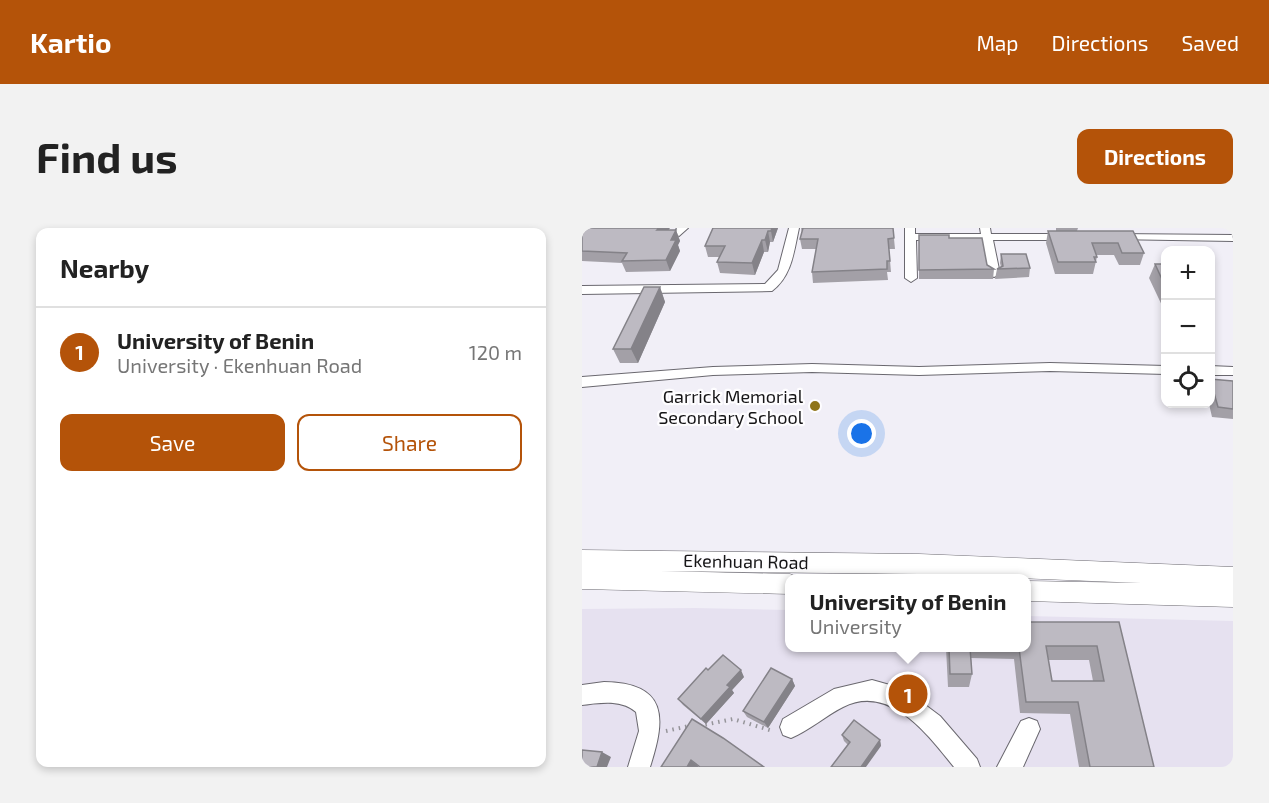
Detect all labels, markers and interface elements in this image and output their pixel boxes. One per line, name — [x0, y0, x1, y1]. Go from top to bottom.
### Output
text: Kartio — [30, 25, 111, 59]
text: Map — [976, 30, 1019, 55]
text: Directions — [1052, 30, 1148, 55]
text: Saved — [1181, 30, 1239, 55]
button: Directions — [1077, 129, 1233, 184]
text: Find us — [36, 131, 178, 181]
map controls — [1161, 246, 1215, 408]
button: + — [1161, 246, 1215, 300]
text: Nearby — [60, 252, 149, 283]
button: − — [1161, 300, 1215, 354]
text: University of Benin — [117, 327, 314, 353]
text: 1 — [75, 340, 84, 364]
text: 120 m — [469, 340, 522, 364]
text: University · Ekenhuan Road — [117, 353, 362, 377]
button: locate — [1161, 354, 1215, 408]
place label: Garrick Memorial Secondary School — [658, 385, 804, 428]
marker: Garrick Memorial Secondary School — [808, 399, 822, 413]
button: Save — [60, 414, 285, 471]
button: Share — [297, 414, 522, 471]
your location — [847, 419, 876, 448]
street label: Ekenhuan Road — [683, 549, 809, 573]
popup — [785, 574, 1031, 652]
text: University of Benin — [809, 588, 1007, 614]
text: University — [809, 614, 902, 638]
pin: 1 — [888, 672, 928, 716]

